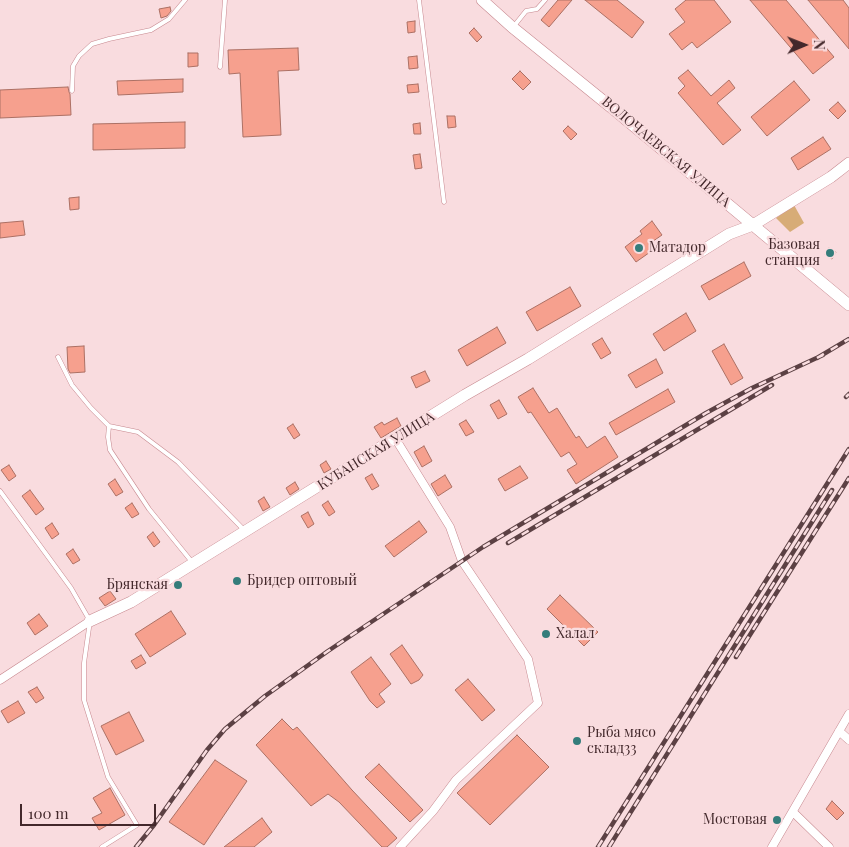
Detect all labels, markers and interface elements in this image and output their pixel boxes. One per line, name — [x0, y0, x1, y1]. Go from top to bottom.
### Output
north arrow — [779, 20, 829, 70]
text: N — [810, 40, 829, 50]
street label: ВОЛОЧАЕВСКАЯ УЛИЦА — [598, 93, 734, 211]
place label: Базовая станция — [765, 237, 820, 270]
place label: Матадор — [649, 240, 706, 256]
marker: Матадор — [633, 242, 645, 254]
marker: Базовая станция — [824, 247, 836, 259]
street label: КУБАНСКАЯ УЛИЦА — [314, 408, 438, 494]
place label: Бридер оптовый — [247, 573, 357, 589]
marker: Бридер оптовый — [231, 575, 243, 587]
place label: Брянская — [106, 577, 168, 593]
marker: Брянская — [172, 579, 184, 591]
place label: Халал — [556, 626, 595, 642]
marker: Халал — [540, 628, 552, 640]
place label: Рыба мясо склад33 — [587, 725, 656, 758]
marker: Рыба мясо склад33 — [571, 735, 583, 747]
scale bar — [22, 794, 159, 826]
text: 100 m — [28, 803, 69, 823]
place label: Мостовая — [703, 812, 767, 828]
marker: Мостовая — [771, 814, 783, 826]

